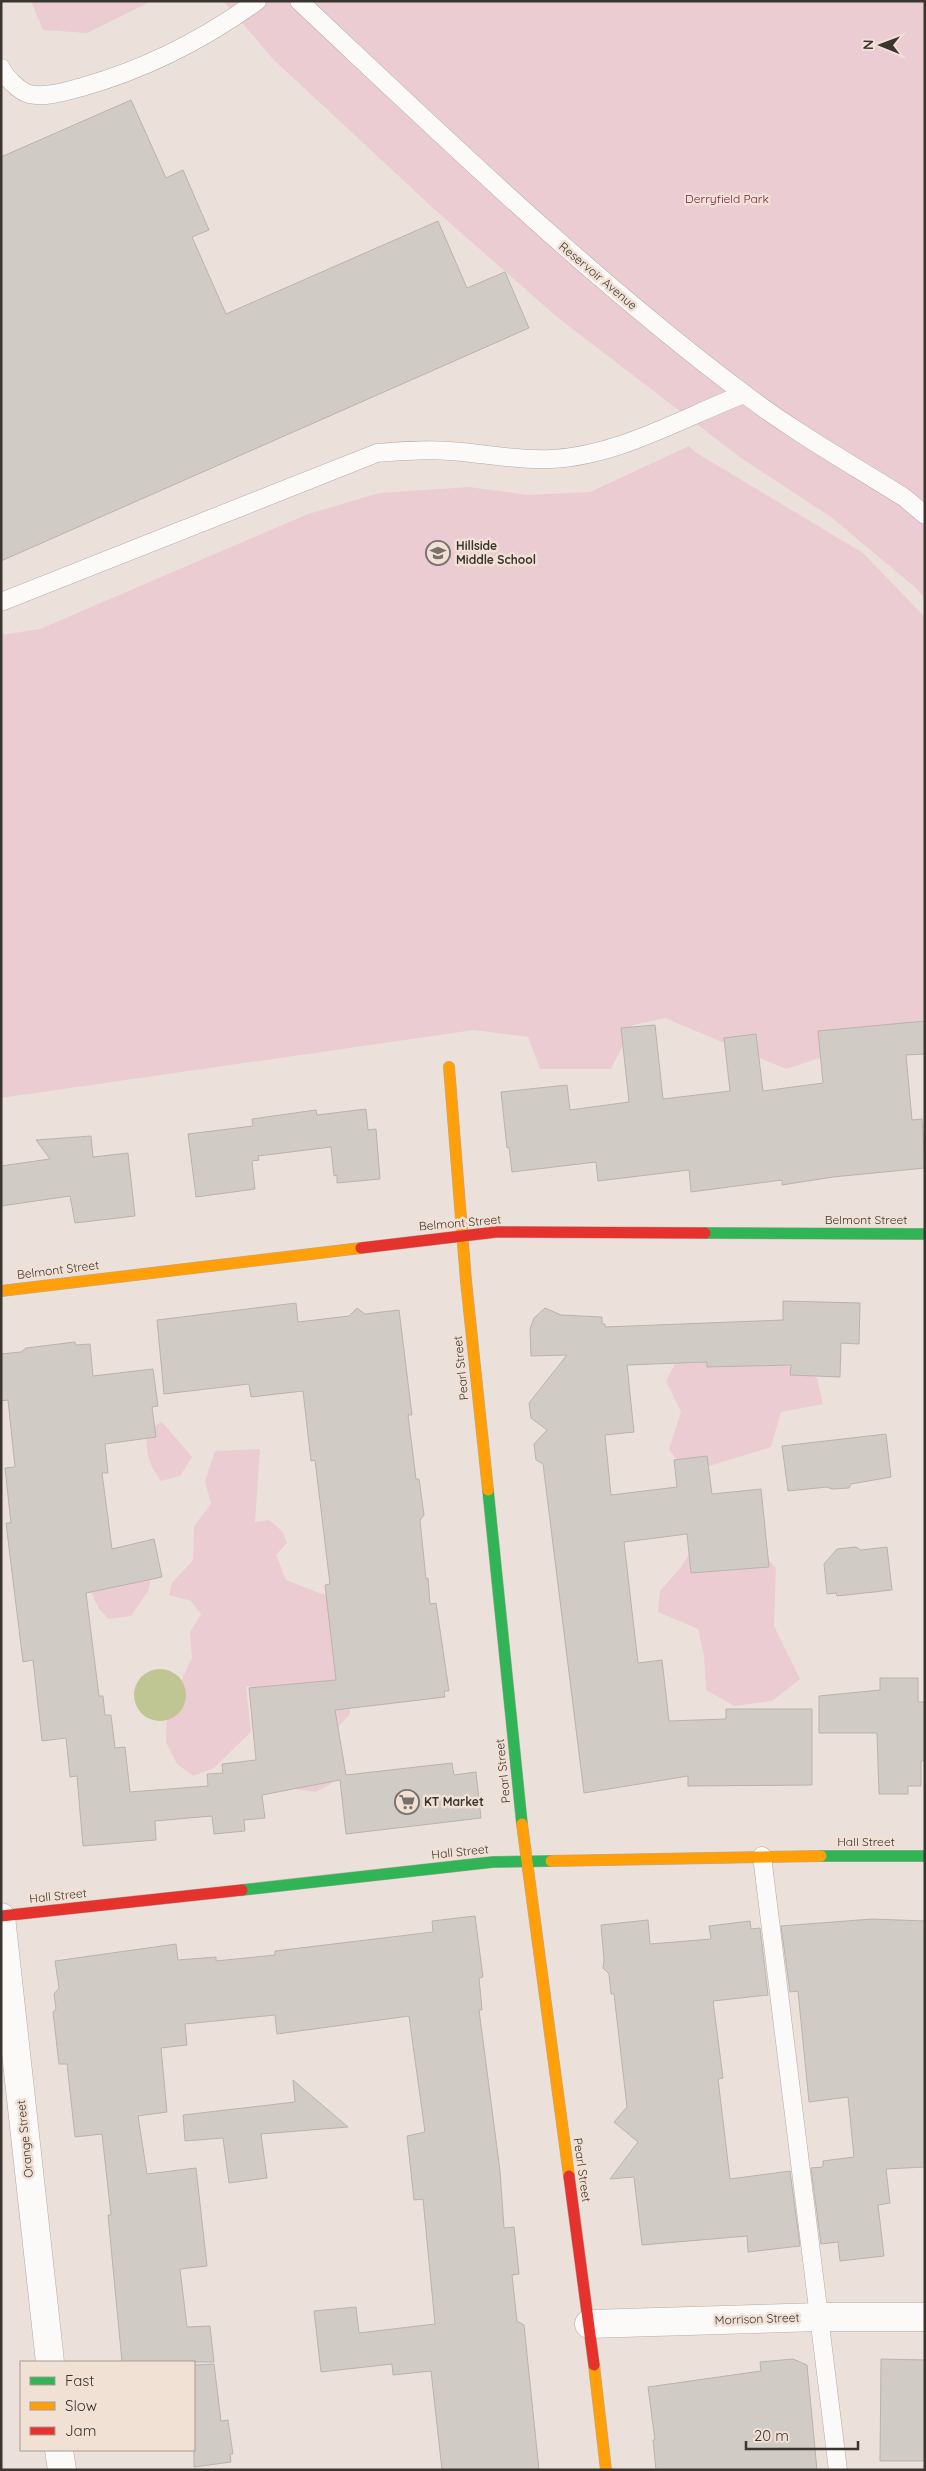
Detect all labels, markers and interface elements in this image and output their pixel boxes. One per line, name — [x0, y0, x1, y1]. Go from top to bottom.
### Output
north arrow — [856, 20, 906, 70]
text: N — [859, 39, 877, 50]
park label: Derryfield Park — [685, 191, 769, 206]
street label: Reservoir Avenue — [556, 239, 641, 313]
place label: Hillside Middle School — [456, 538, 536, 567]
school or university icon: Hillside Middle School — [425, 540, 451, 566]
street label: Belmont Street — [418, 1211, 502, 1234]
street label: Belmont Street — [825, 1212, 907, 1227]
street label: Belmont Street — [16, 1257, 100, 1282]
street label: Pearl Street — [450, 1335, 471, 1401]
street label: Pearl Street — [492, 1738, 513, 1804]
supermarket icon: KT Market — [394, 1789, 420, 1815]
place label: KT Market — [424, 1794, 484, 1809]
street label: Hall Street — [837, 1834, 895, 1849]
street label: Hall Street — [431, 1841, 489, 1862]
street label: Hall Street — [29, 1885, 87, 1906]
street label: Orange Street — [13, 2099, 36, 2179]
street label: Pearl Street — [571, 2137, 594, 2203]
street label: Morrison Street — [714, 2310, 800, 2327]
legend — [20, 2361, 195, 2451]
text: Fast — [65, 2371, 94, 2390]
text: Slow — [65, 2396, 97, 2415]
scale bar — [746, 2418, 858, 2450]
text: Jam — [65, 2421, 96, 2440]
text: 20 m — [754, 2426, 789, 2445]

